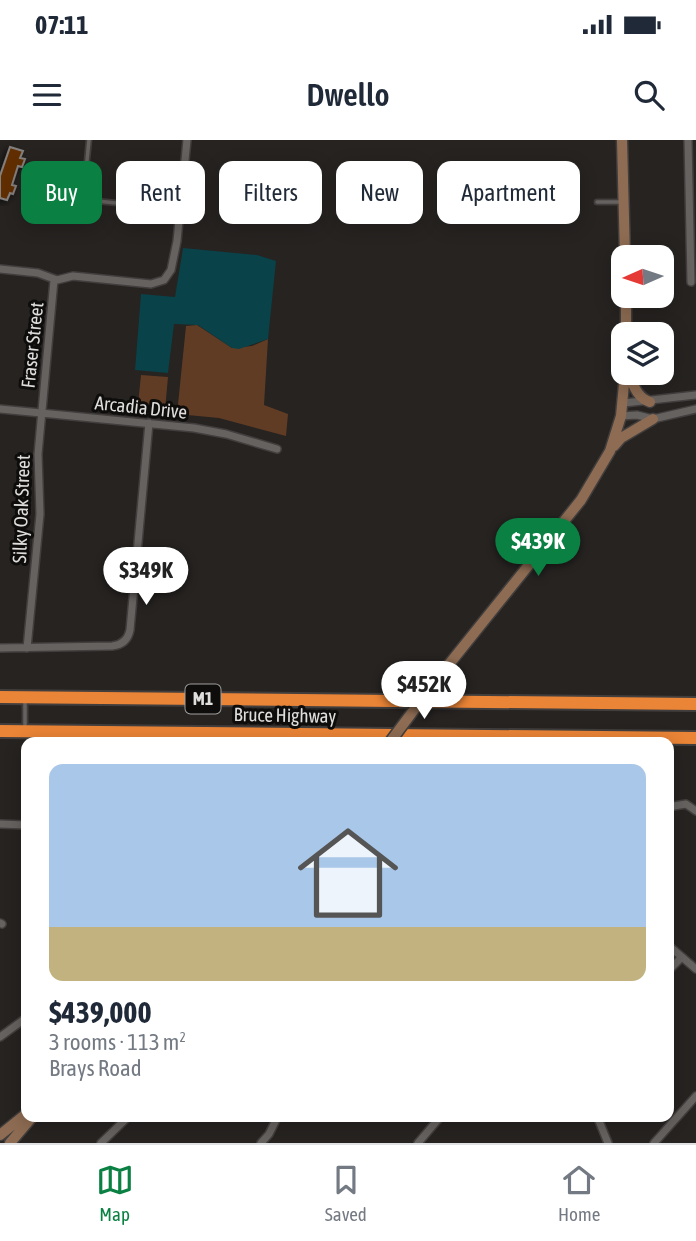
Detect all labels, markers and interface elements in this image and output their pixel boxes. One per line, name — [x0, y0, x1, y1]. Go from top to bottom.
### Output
text: 07:11 — [35, 10, 89, 40]
icon: menu — [28, 76, 66, 114]
text: Dwello — [307, 76, 389, 113]
icon: search — [630, 76, 668, 114]
chip: Buy — [21, 161, 102, 224]
chip: Rent — [116, 161, 205, 224]
chip: Filters — [219, 161, 322, 224]
chip: New — [336, 161, 423, 224]
chip: Apartment — [437, 161, 580, 224]
north arrow — [611, 245, 674, 308]
map controls — [611, 245, 674, 385]
street label: Fraser Street — [17, 301, 47, 389]
button: layers — [611, 322, 674, 385]
street label: Arcadia Drive — [94, 391, 188, 423]
street label: Silky Oak Street — [8, 454, 34, 564]
pin: $439K — [489, 518, 587, 578]
text: $439K — [511, 528, 565, 554]
pin: $349K — [97, 547, 195, 607]
text: $349K — [119, 557, 173, 583]
pin: $452K — [375, 662, 473, 721]
text: $452K — [397, 671, 451, 697]
road number: M1 — [186, 684, 220, 714]
street label: Bruce Highway — [233, 703, 337, 727]
icon: home — [285, 810, 411, 936]
text: $439,000 — [49, 995, 152, 1029]
text: 3 rooms · 113 m² — [49, 1029, 186, 1055]
text: Brays Road — [49, 1055, 142, 1081]
tab: Map — [96, 1161, 134, 1225]
tab: Saved — [325, 1161, 367, 1225]
tab: Home — [558, 1161, 600, 1225]

